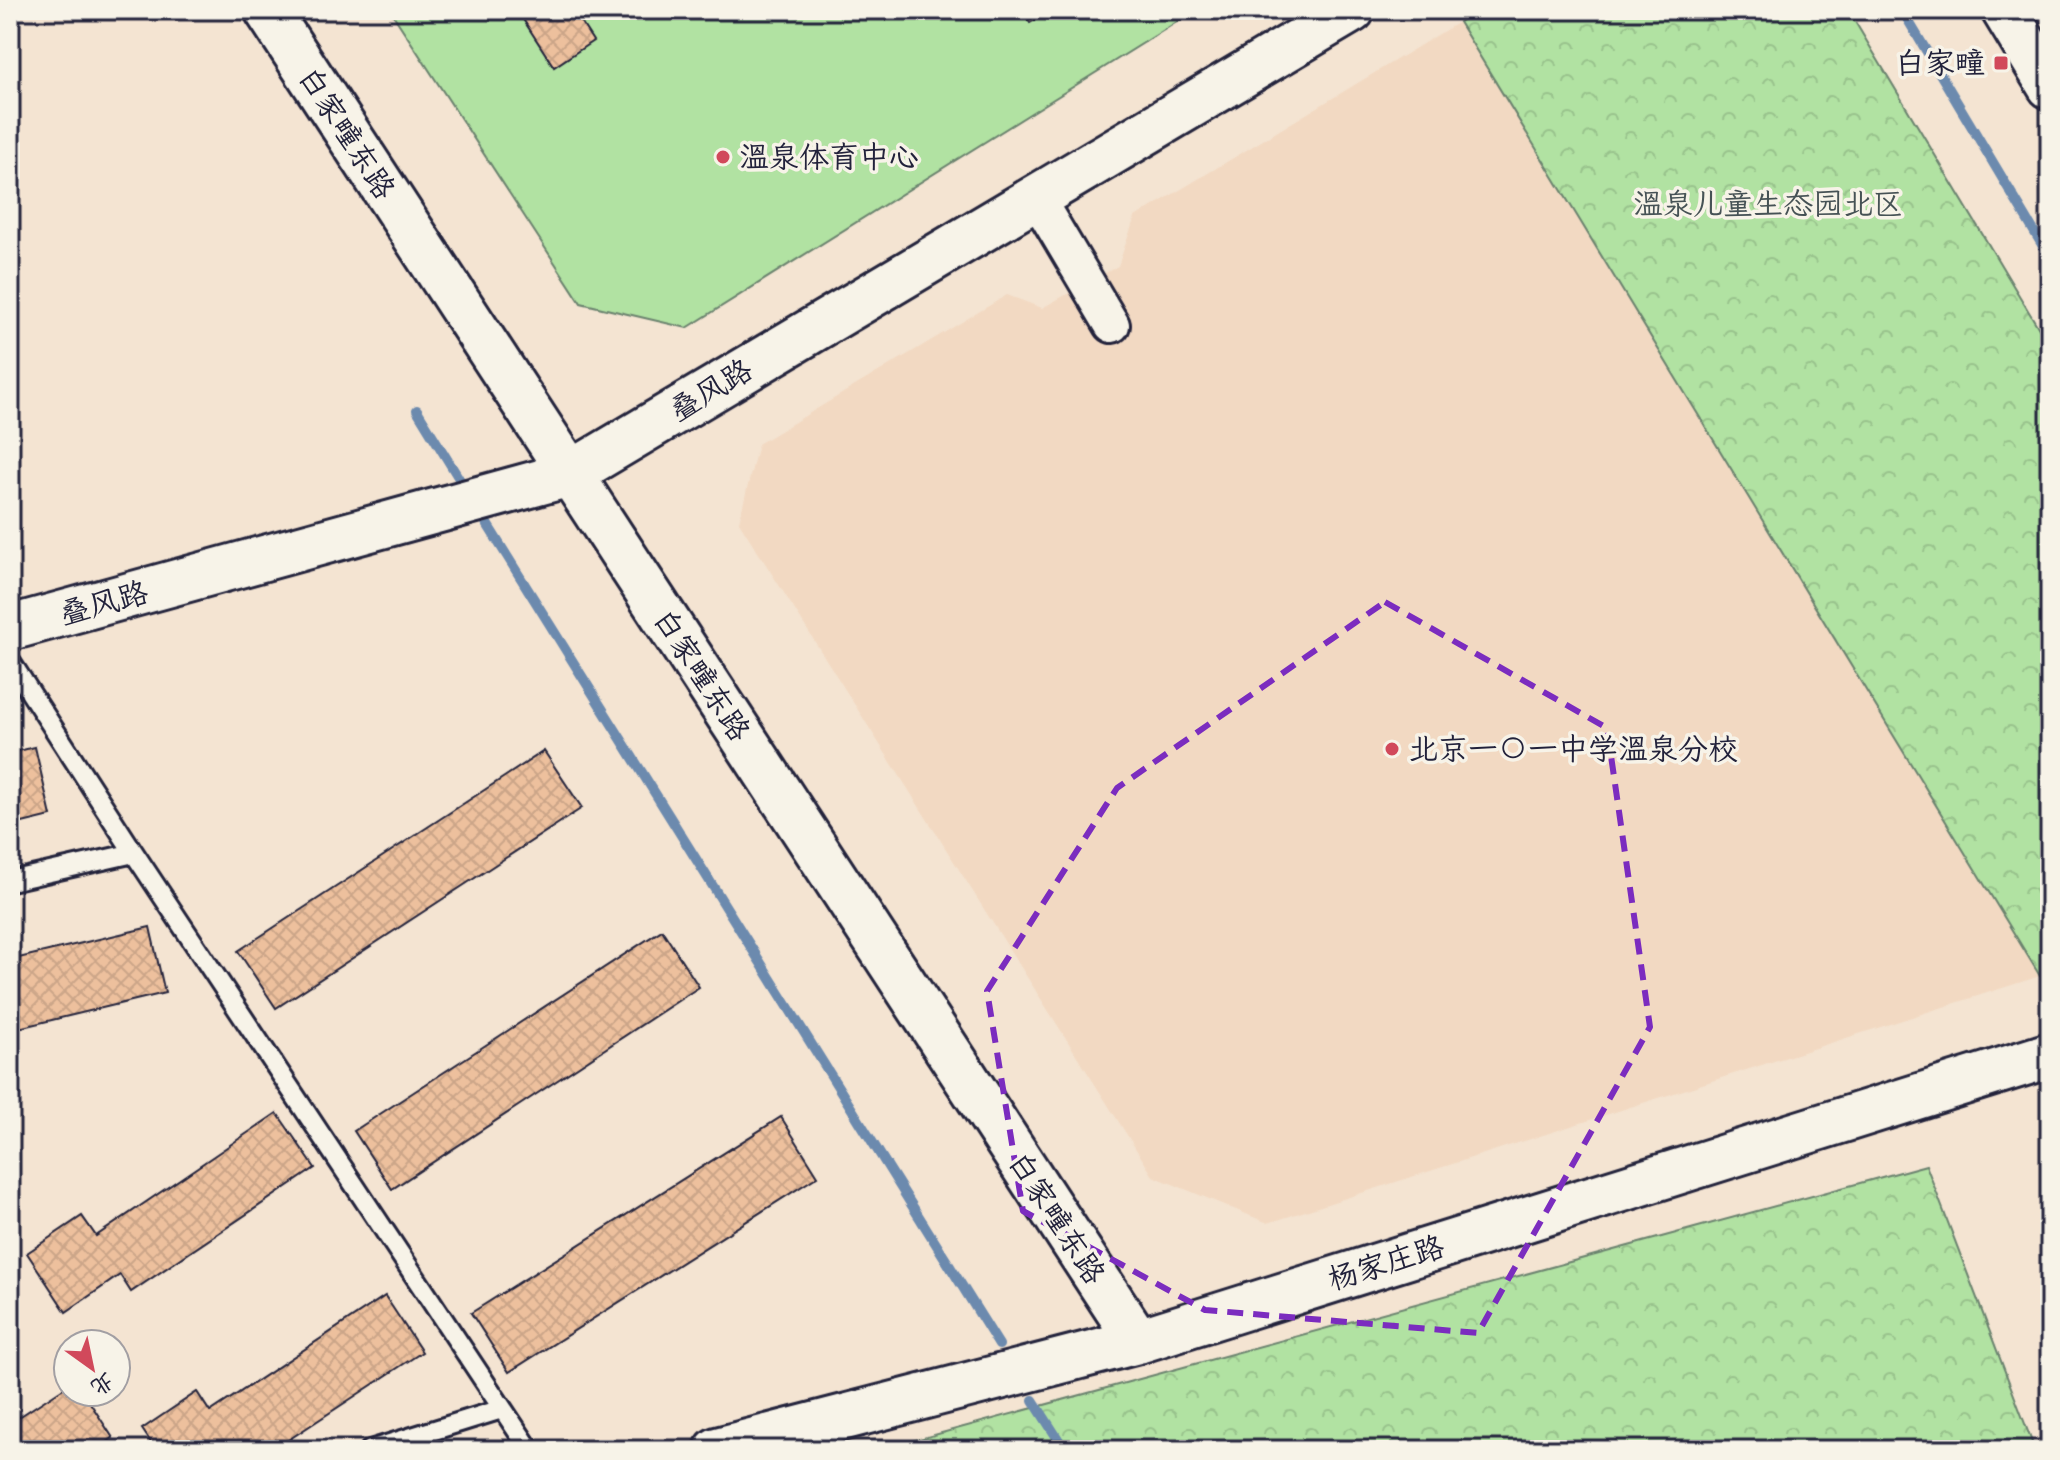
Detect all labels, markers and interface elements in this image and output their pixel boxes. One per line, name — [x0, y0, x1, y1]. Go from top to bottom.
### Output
place label: 白家疃 — [1895, 43, 1985, 85]
marker: 白家疃 — [1992, 54, 2010, 72]
street label: 白家疃东路 — [288, 59, 405, 208]
place label: 温泉体育中心 — [739, 137, 919, 179]
marker: 温泉体育中心 — [714, 148, 732, 166]
park label: 温泉儿童生态园北区 — [1633, 184, 1903, 226]
street label: 叠风路 — [662, 350, 761, 432]
street label: 叠风路 — [55, 572, 153, 636]
street label: 白家疃东路 — [643, 601, 760, 750]
place label: 北京一〇一中学温泉分校 — [1408, 729, 1738, 771]
marker: 北京一〇一中学温泉分校 — [1383, 740, 1401, 758]
street label: 白家疃东路 — [998, 1144, 1115, 1293]
street label: 杨家庄路 — [1323, 1226, 1450, 1302]
north arrow — [52, 1328, 132, 1408]
text: 北 — [84, 1365, 120, 1403]

